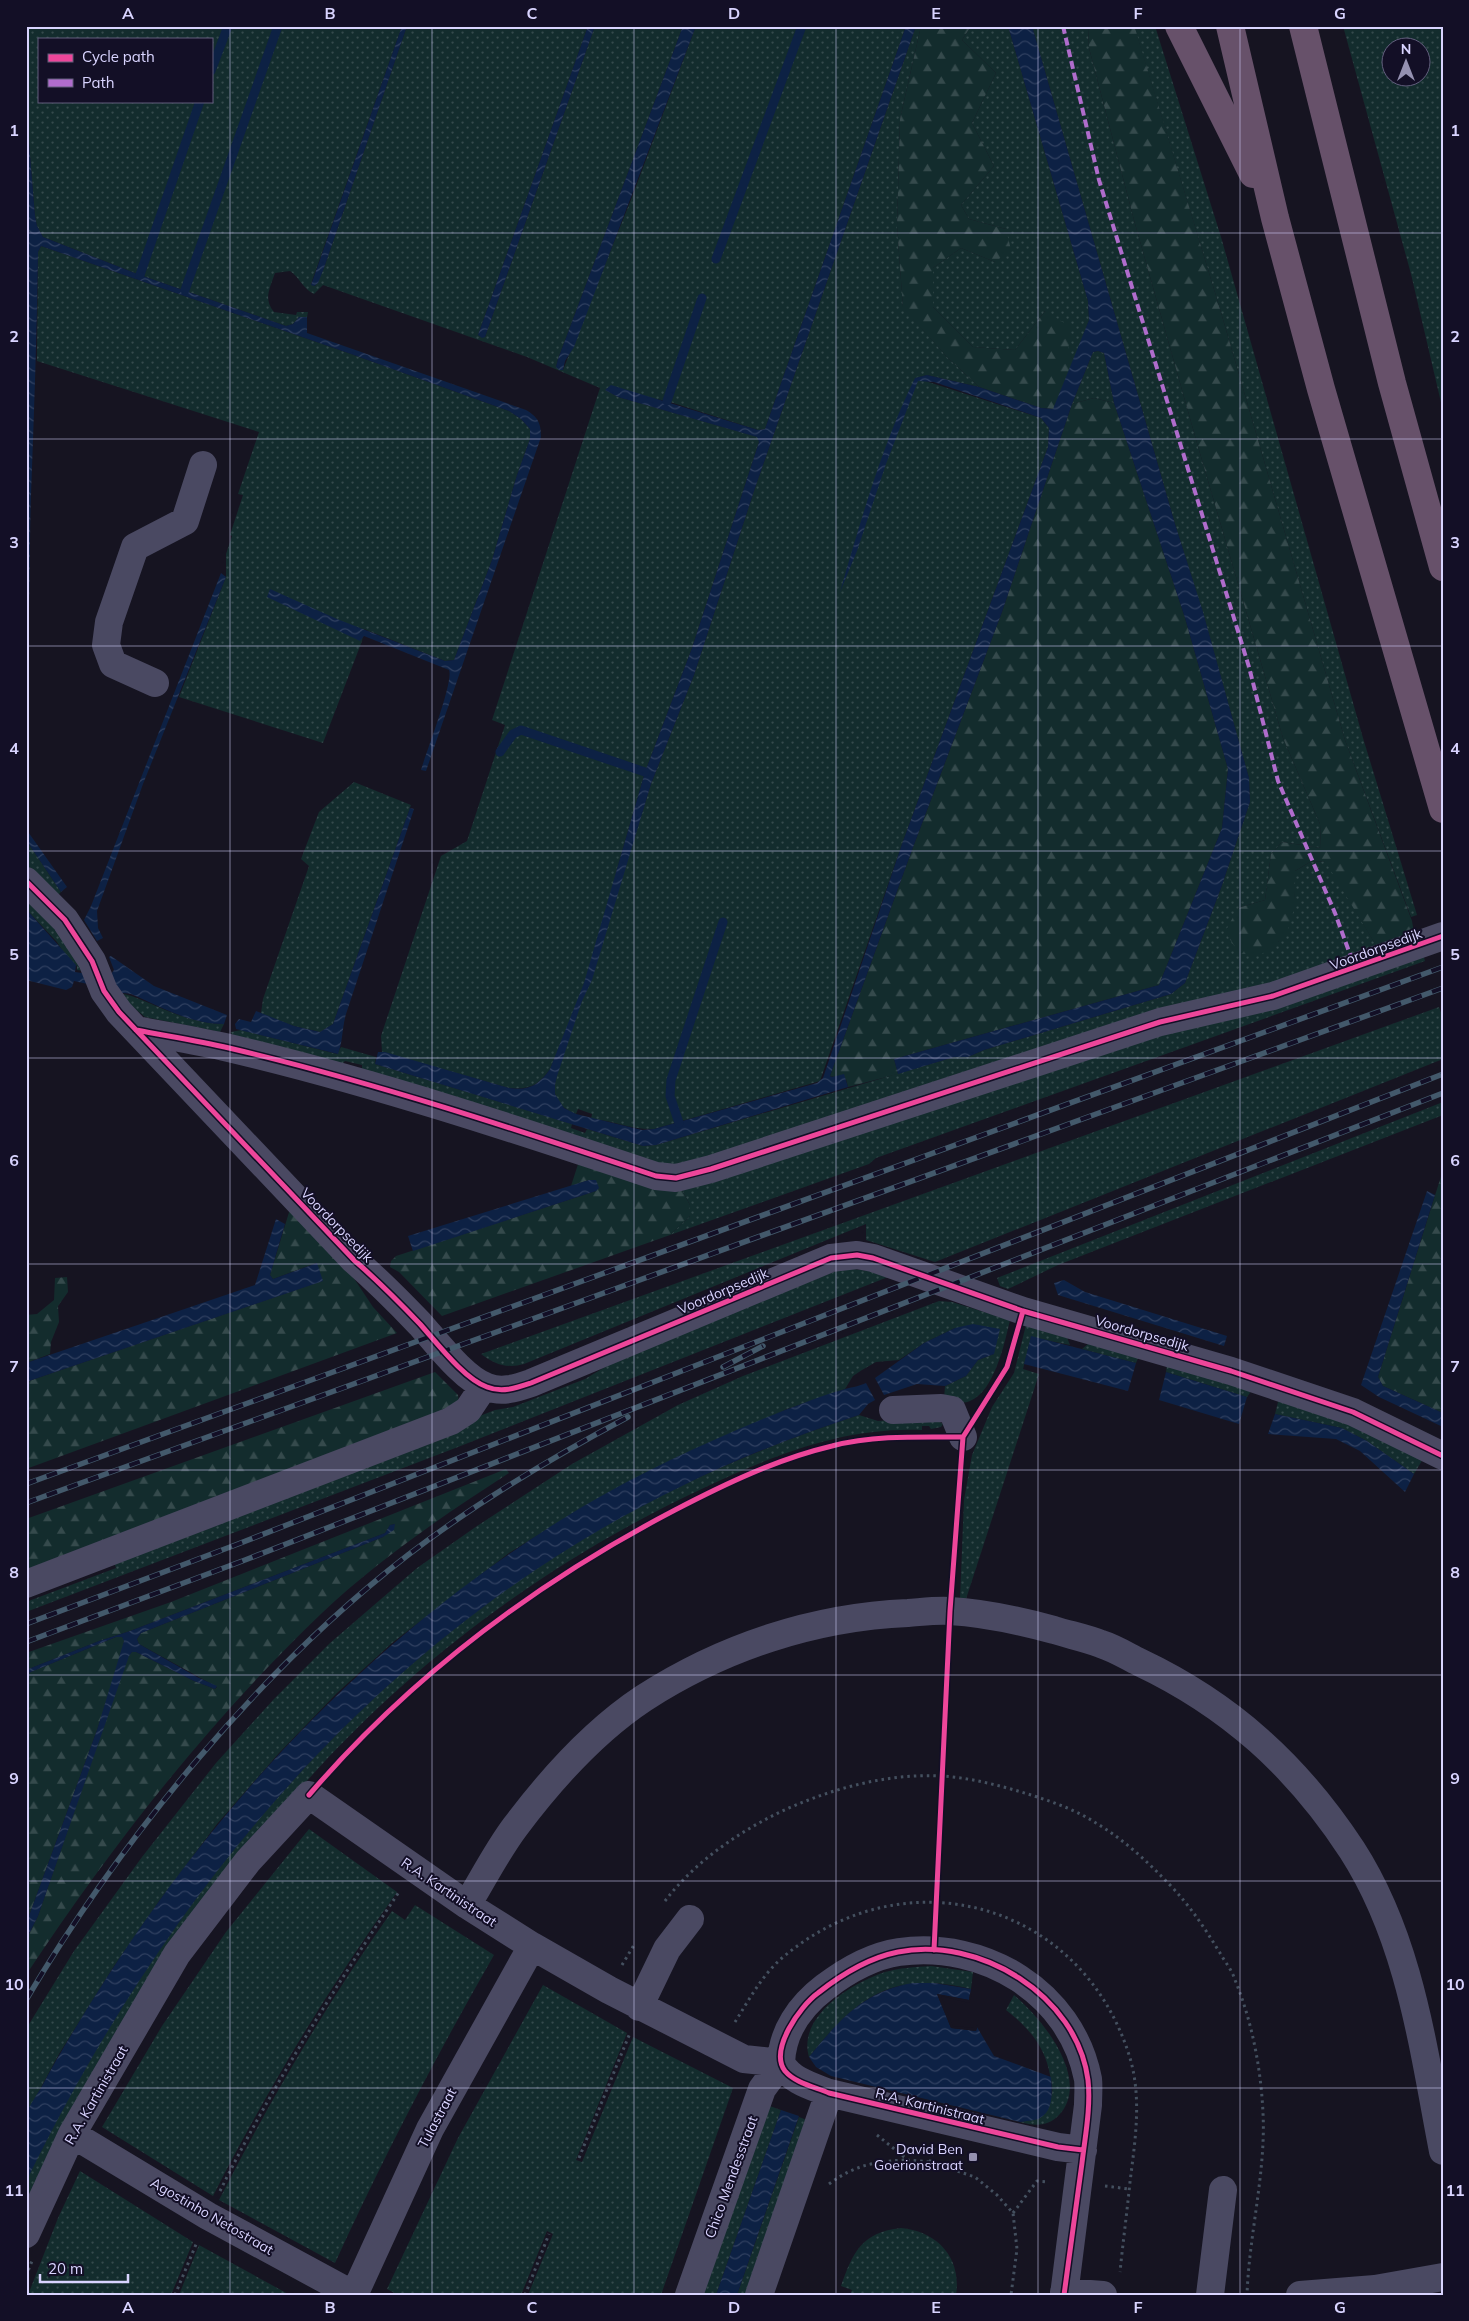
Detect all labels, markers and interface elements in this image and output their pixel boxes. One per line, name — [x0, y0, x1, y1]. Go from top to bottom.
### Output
text: A — [122, 3, 134, 23]
text: B — [324, 3, 336, 23]
text: C — [527, 3, 538, 23]
text: D — [728, 3, 740, 23]
text: E — [931, 3, 941, 23]
text: F — [1133, 3, 1143, 23]
text: G — [1334, 3, 1346, 23]
legend — [38, 38, 212, 102]
north arrow — [1382, 38, 1432, 88]
text: N — [1401, 40, 1411, 58]
text: Cycle path — [82, 47, 155, 66]
text: Path — [82, 73, 114, 92]
text: 1 — [9, 120, 19, 140]
text: 1 — [1450, 120, 1460, 140]
text: 2 — [9, 326, 19, 346]
text: 2 — [1450, 326, 1460, 346]
text: 3 — [9, 532, 19, 552]
text: 3 — [1450, 532, 1460, 552]
text: 4 — [9, 738, 19, 758]
text: 4 — [1450, 738, 1460, 758]
street label: Voordorpsedijk — [1328, 924, 1425, 974]
text: 5 — [9, 944, 19, 964]
text: 5 — [1450, 944, 1460, 964]
text: 6 — [9, 1150, 19, 1170]
text: 6 — [1450, 1150, 1460, 1170]
street label: Voordorpsedijk — [297, 1184, 378, 1267]
street label: Voordorpsedijk — [675, 1264, 772, 1318]
street label: Voordorpsedijk — [1093, 1311, 1192, 1355]
text: 7 — [9, 1356, 19, 1376]
text: 7 — [1450, 1356, 1460, 1376]
text: 8 — [9, 1562, 19, 1582]
text: 8 — [1450, 1562, 1460, 1582]
text: 9 — [9, 1768, 19, 1788]
text: 9 — [1450, 1768, 1460, 1788]
street label: R.A. Kartinistraat — [398, 1853, 500, 1931]
text: 10 — [4, 1974, 24, 1994]
text: 10 — [1445, 1974, 1465, 1994]
street label: R.A. Kartinistraat — [60, 2042, 132, 2148]
street label: R.A. Kartinistraat — [874, 2084, 986, 2128]
street label: Tulastraat — [414, 2085, 460, 2151]
street label: Chico Mendesstraat — [701, 2113, 762, 2241]
place label: David Ben Goerionstraat — [874, 2140, 963, 2174]
marker: David Ben Goerionstraat — [967, 2151, 979, 2163]
street label: Agostinho Netostraat — [147, 2173, 277, 2259]
text: 11 — [4, 2180, 24, 2200]
text: 11 — [1445, 2180, 1465, 2200]
scale bar — [40, 2251, 128, 2283]
text: 20 m — [48, 2259, 83, 2278]
text: A — [122, 2297, 134, 2317]
text: B — [324, 2297, 336, 2317]
text: C — [527, 2297, 538, 2317]
text: D — [728, 2297, 740, 2317]
text: E — [931, 2297, 941, 2317]
text: F — [1133, 2297, 1143, 2317]
text: G — [1334, 2297, 1346, 2317]

